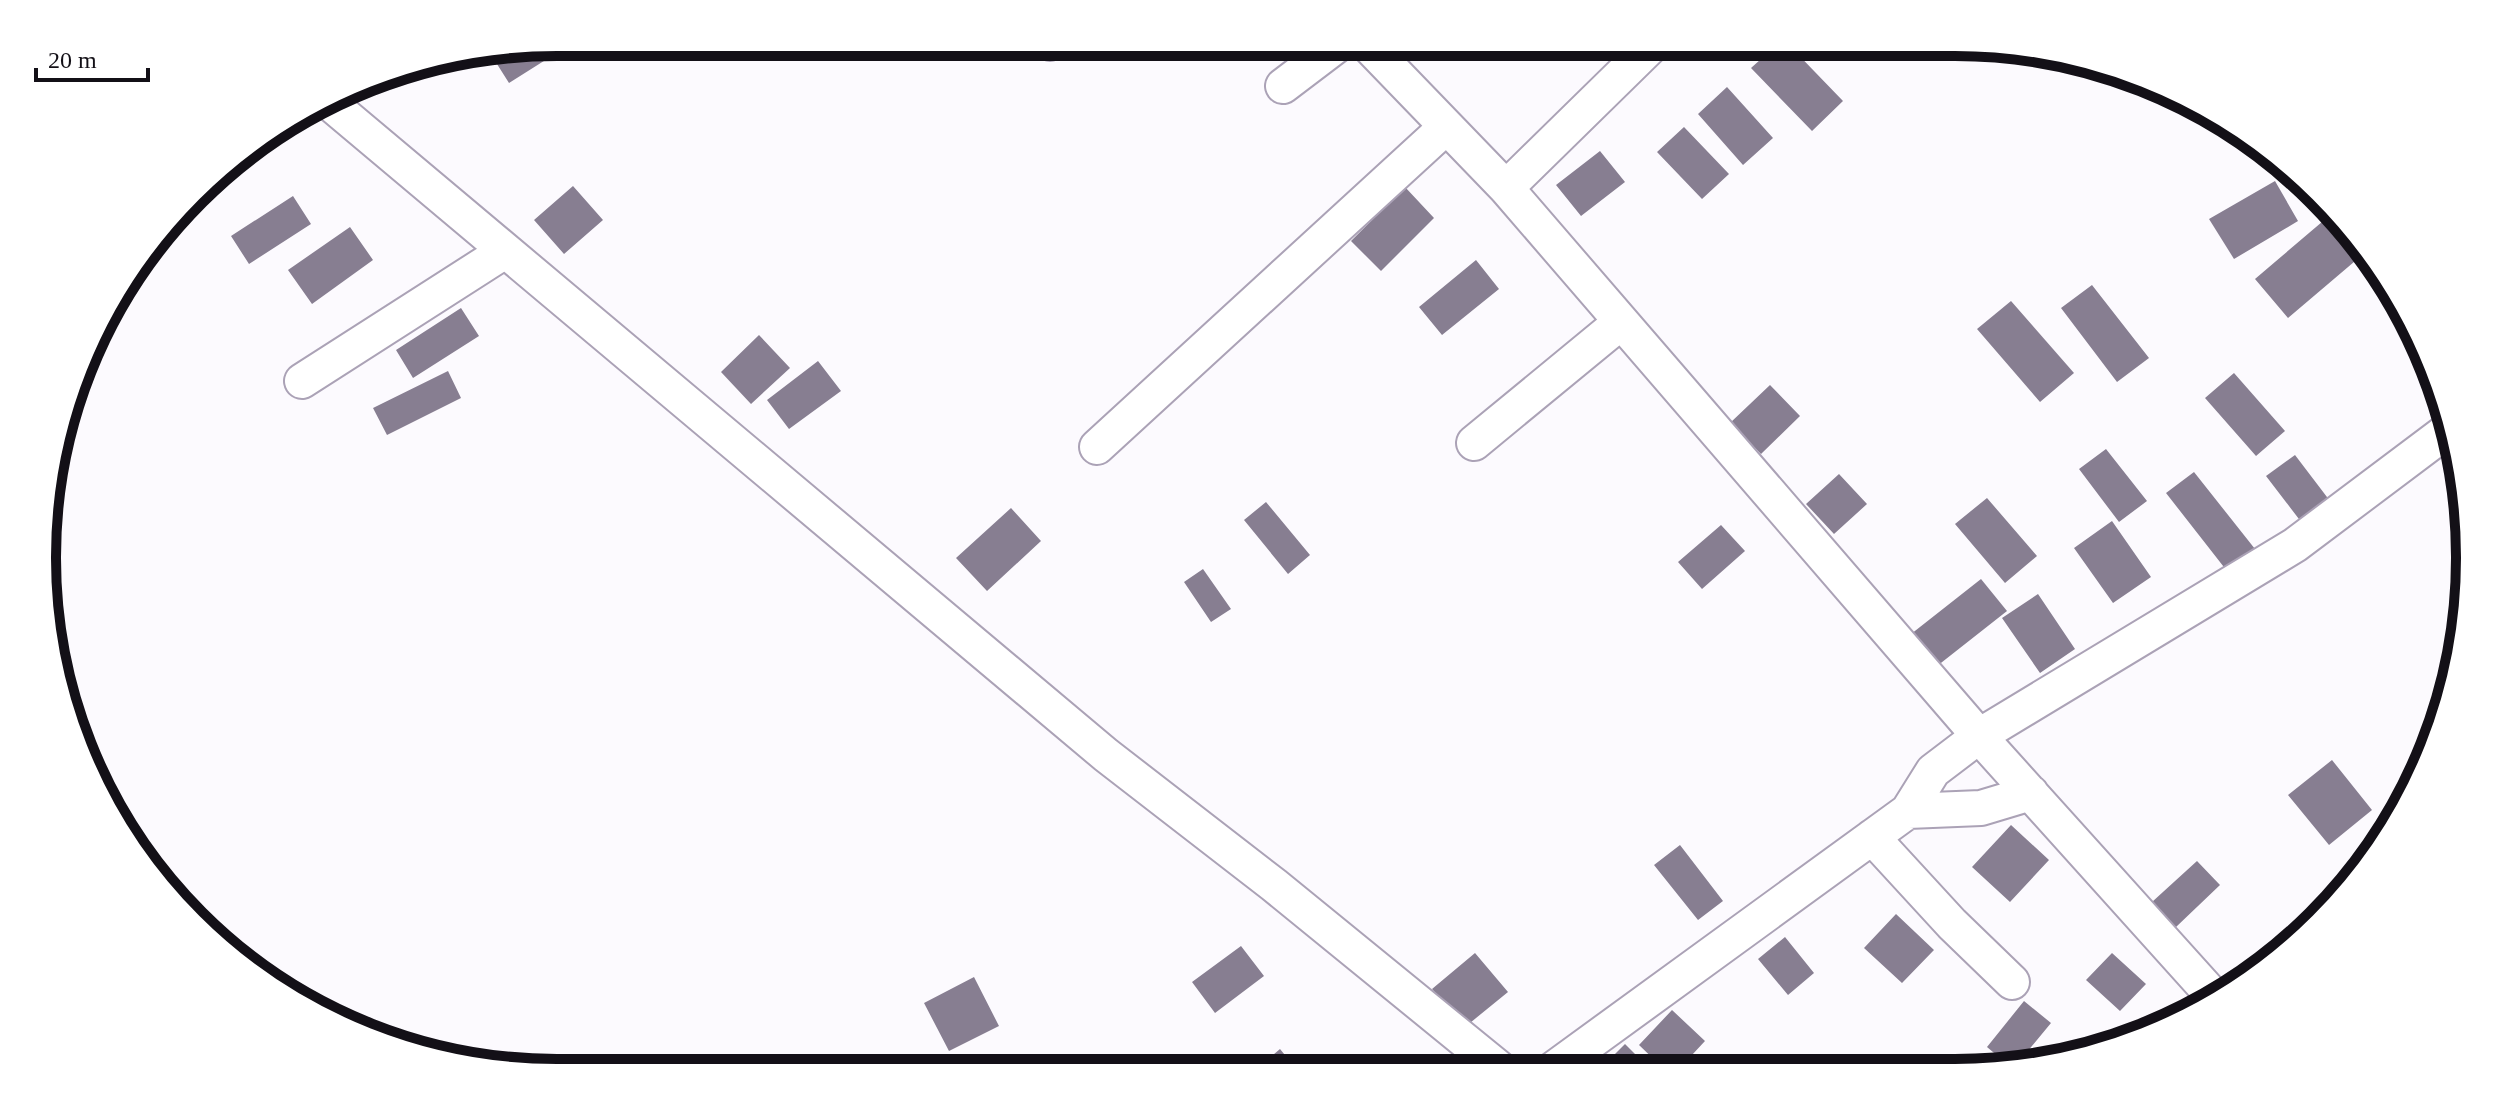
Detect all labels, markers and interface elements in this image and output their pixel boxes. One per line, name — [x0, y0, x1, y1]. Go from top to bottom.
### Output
scale bar — [36, 32, 148, 82]
text: 20 m — [48, 47, 97, 73]

